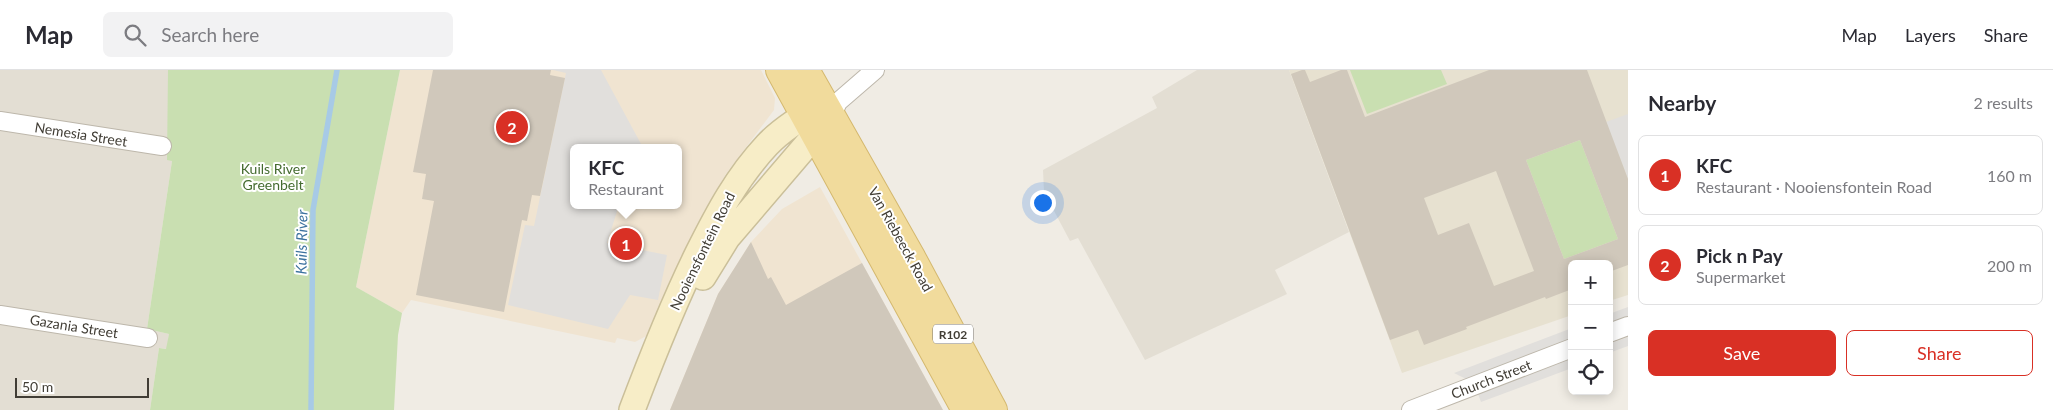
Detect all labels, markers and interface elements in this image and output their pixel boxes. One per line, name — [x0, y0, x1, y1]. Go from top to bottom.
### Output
search box — [103, 12, 453, 57]
text: Map — [25, 20, 73, 49]
icon: search — [121, 21, 149, 49]
text: Search here — [161, 23, 259, 46]
text: Map — [1841, 24, 1877, 46]
text: Layers — [1905, 24, 1956, 46]
text: Share — [1984, 24, 2028, 46]
text: Nearby — [1648, 90, 1716, 115]
text: 2 results — [1973, 93, 2033, 112]
pin: 2 — [496, 108, 528, 146]
street label: Nemesia Street — [33, 118, 129, 150]
popup — [570, 144, 682, 209]
text: KFC — [1696, 154, 1732, 177]
text: KFC — [588, 156, 624, 179]
park label: Kuils River Greenbelt — [241, 160, 305, 193]
text: 1 — [1660, 166, 1670, 185]
text: 160 m — [1987, 166, 2032, 185]
text: Restaurant · Nooiensfontein Road — [1696, 177, 1932, 196]
text: Restaurant — [588, 179, 664, 198]
street label: Van Riebeeck Road — [865, 184, 937, 294]
street label: Nooiensfontein Road — [666, 189, 738, 313]
your location — [1030, 190, 1056, 216]
water label: Kuils River — [291, 209, 311, 274]
pin: 1 — [610, 225, 642, 263]
text: Pick n Pay — [1696, 244, 1783, 267]
text: 2 — [1660, 256, 1670, 275]
text: 200 m — [1987, 256, 2032, 275]
map controls — [1568, 260, 1613, 395]
button: + — [1568, 260, 1613, 305]
text: Supermarket — [1696, 267, 1785, 286]
button: − — [1568, 305, 1613, 350]
street label: Gazania Street — [29, 311, 119, 341]
road number: R102 — [933, 324, 973, 344]
button: Save — [1648, 330, 1836, 376]
button: Share — [1846, 330, 2033, 376]
button: locate — [1568, 350, 1613, 395]
street label: Church Street — [1448, 356, 1534, 402]
scale bar — [15, 375, 149, 398]
text: 50 m — [22, 378, 53, 395]

